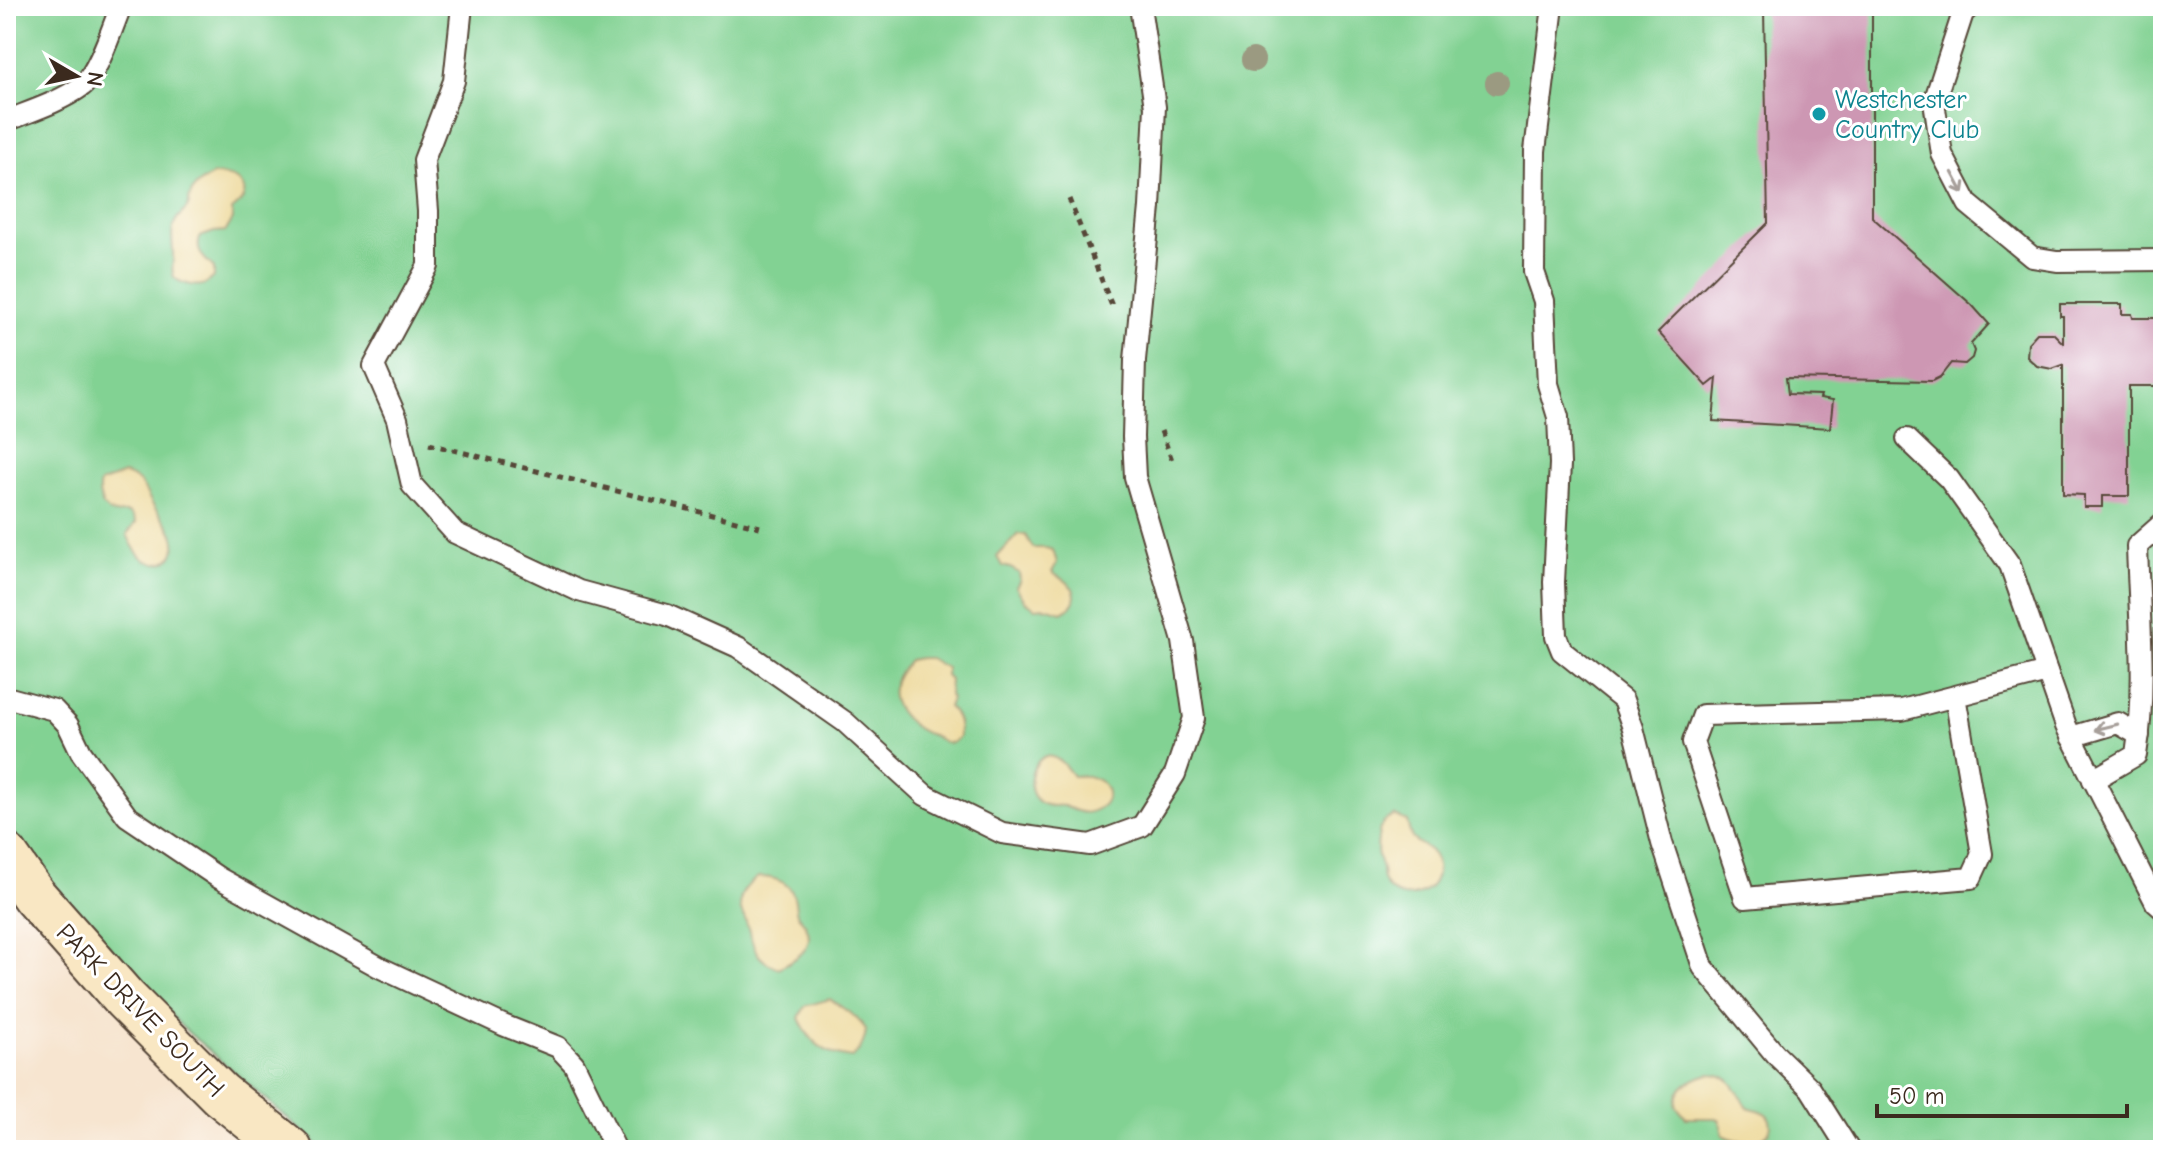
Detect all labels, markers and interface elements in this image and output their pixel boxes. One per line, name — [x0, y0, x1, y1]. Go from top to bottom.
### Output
north arrow — [36, 36, 116, 116]
text: N — [81, 70, 109, 88]
place label: Westchester Country Club — [1835, 85, 1979, 145]
marker: Westchester Country Club — [1810, 105, 1828, 123]
one-way arrow — [1950, 171, 1966, 195]
one-way arrow — [2094, 720, 2120, 735]
street label: PARK DRIVE SOUTH — [50, 918, 231, 1104]
scale bar — [1877, 1068, 2127, 1118]
text: 50 m — [1889, 1082, 1945, 1110]

